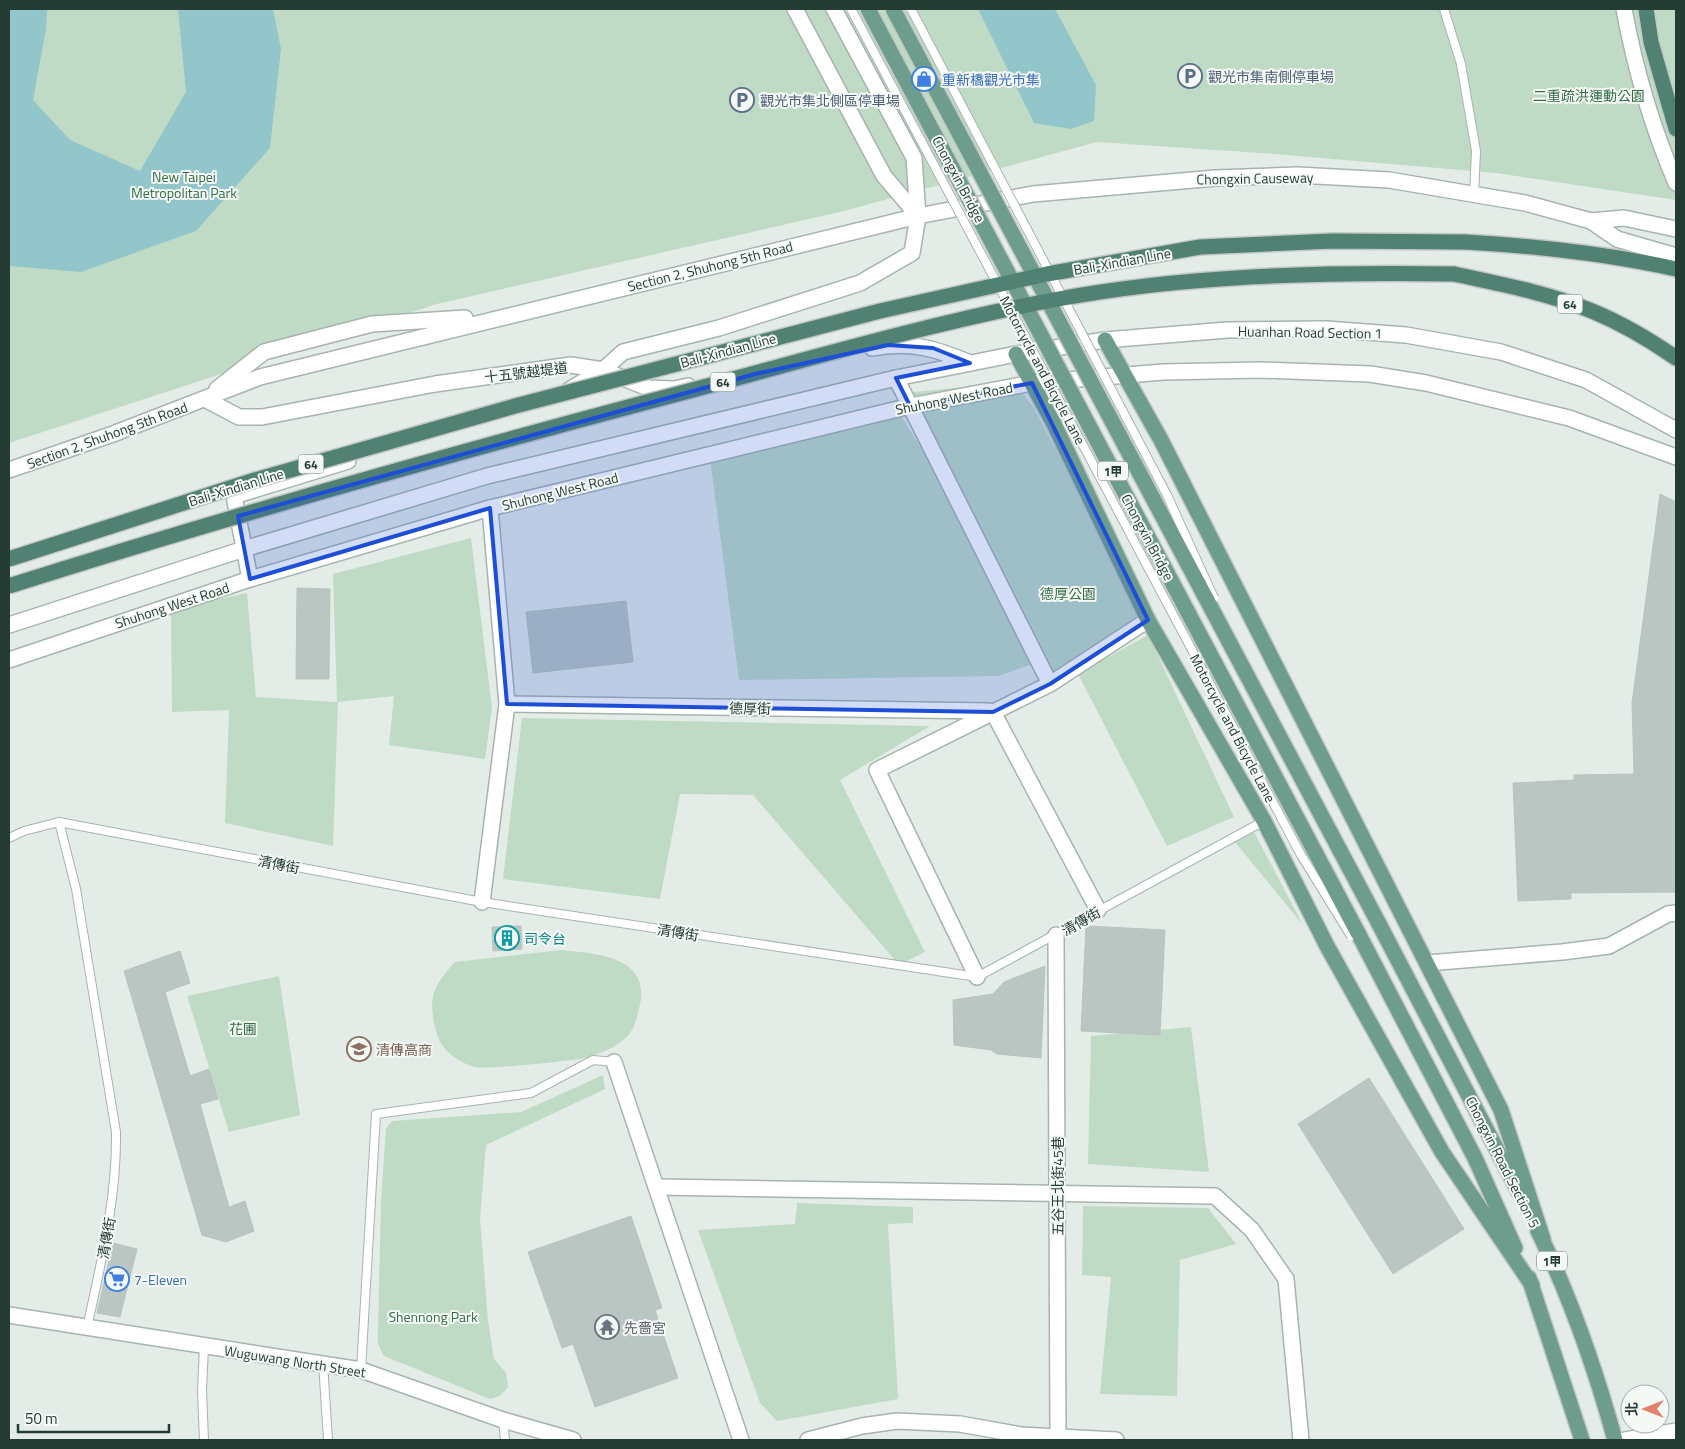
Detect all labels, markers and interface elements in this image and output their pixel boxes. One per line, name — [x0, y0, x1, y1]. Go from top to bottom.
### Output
parking icon: 觀光市集南側停車場 — [1177, 63, 1203, 89]
shop icon: 重新橋觀光市集 — [911, 66, 937, 92]
place label: 觀光市集南側停車場 — [1208, 66, 1334, 87]
place label: 重新橋觀光市集 — [942, 69, 1040, 90]
park label: 二重疏洪運動公園 — [1533, 85, 1645, 106]
parking icon: 觀光市集北側區停車場 — [729, 87, 755, 113]
place label: 觀光市集北側區停車場 — [760, 90, 900, 111]
street label: Chongxin Bridge — [927, 132, 991, 226]
park label: New Taipei Metropolitan Park — [131, 166, 237, 203]
street label: Chongxin Causeway — [1196, 166, 1314, 190]
street label: Section 2, Shuhong 5th Road — [625, 235, 795, 297]
street label: Bali-Xindian Line — [1072, 242, 1172, 280]
street label: Motorcycle and Bicycle Lane — [995, 292, 1091, 448]
road number: 64 — [1558, 294, 1582, 314]
street label: Huanhan Road Section 1 — [1238, 320, 1382, 344]
street label: Bali-Xindian Line — [678, 327, 778, 373]
street label: 十五號越堤道 — [483, 356, 569, 388]
road number: 64 — [710, 372, 736, 392]
street label: Shuhong West Road — [893, 376, 1015, 420]
street label: Section 2, Shuhong 5th Road — [24, 396, 190, 474]
road number: 64 — [298, 454, 324, 474]
road number: 1甲 — [1098, 462, 1128, 481]
street label: Bali-Xindian Line — [186, 463, 286, 511]
street label: Shuhong West Road — [500, 466, 620, 516]
street label: Chongxin Bridge — [1116, 490, 1180, 584]
street label: Shuhong West Road — [112, 577, 232, 633]
park label: 德厚公園 — [1040, 583, 1096, 604]
street label: Motorcycle and Bicycle Lane — [1185, 650, 1281, 806]
street label: 德厚街 — [729, 697, 771, 719]
street label: 清傳街 — [256, 850, 302, 878]
street label: 清傳街 — [1058, 901, 1104, 941]
street label: 清傳街 — [656, 918, 700, 946]
building icon: 司令台 — [494, 925, 520, 951]
place label: 司令台 — [524, 928, 566, 949]
park label: 花圃 — [229, 1018, 257, 1039]
school or university icon: 清傳高商 — [346, 1036, 372, 1062]
place label: 清傳高商 — [376, 1039, 432, 1060]
street label: Chongxin Road Section 5 — [1461, 1093, 1545, 1232]
street label: 五谷王北街45巷 — [1047, 1136, 1068, 1236]
street label: 清傳街 — [92, 1215, 120, 1261]
road number: 1甲 — [1537, 1252, 1567, 1270]
supermarket icon: 7-Eleven — [104, 1266, 130, 1292]
place label: 7-Eleven — [134, 1269, 187, 1290]
park label: Shennong Park — [388, 1306, 478, 1327]
temple icon: 先嗇宮 — [594, 1314, 620, 1340]
place label: 先嗇宮 — [624, 1317, 666, 1338]
street label: Wuguwang North Street — [223, 1339, 367, 1383]
north arrow — [1620, 1384, 1670, 1434]
scale bar — [18, 1402, 169, 1434]
text: 北 — [1621, 1402, 1642, 1416]
text: 50 m — [25, 1407, 58, 1430]

